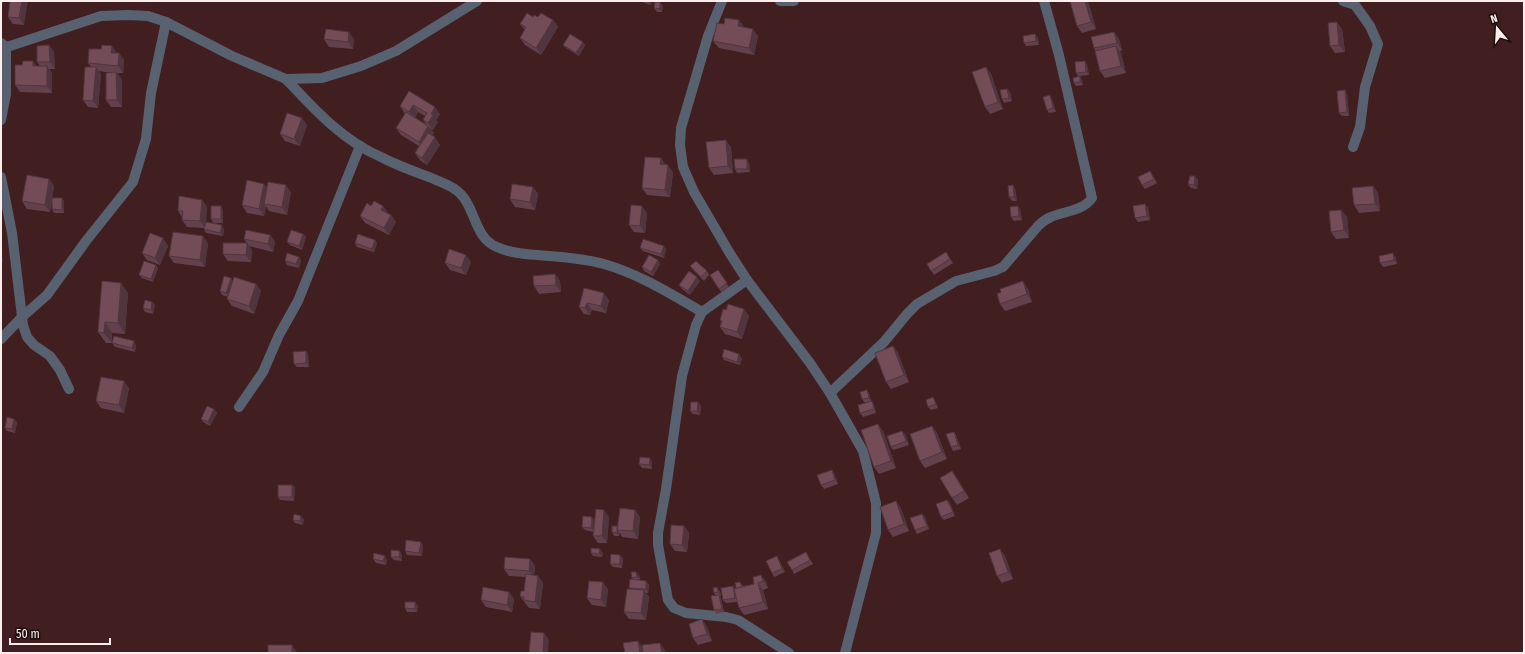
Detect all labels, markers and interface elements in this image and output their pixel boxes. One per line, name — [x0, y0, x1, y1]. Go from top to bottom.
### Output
north arrow — [1477, 8, 1517, 48]
text: N — [1489, 12, 1499, 26]
scale bar — [10, 620, 110, 646]
text: 50 m — [16, 627, 40, 641]

